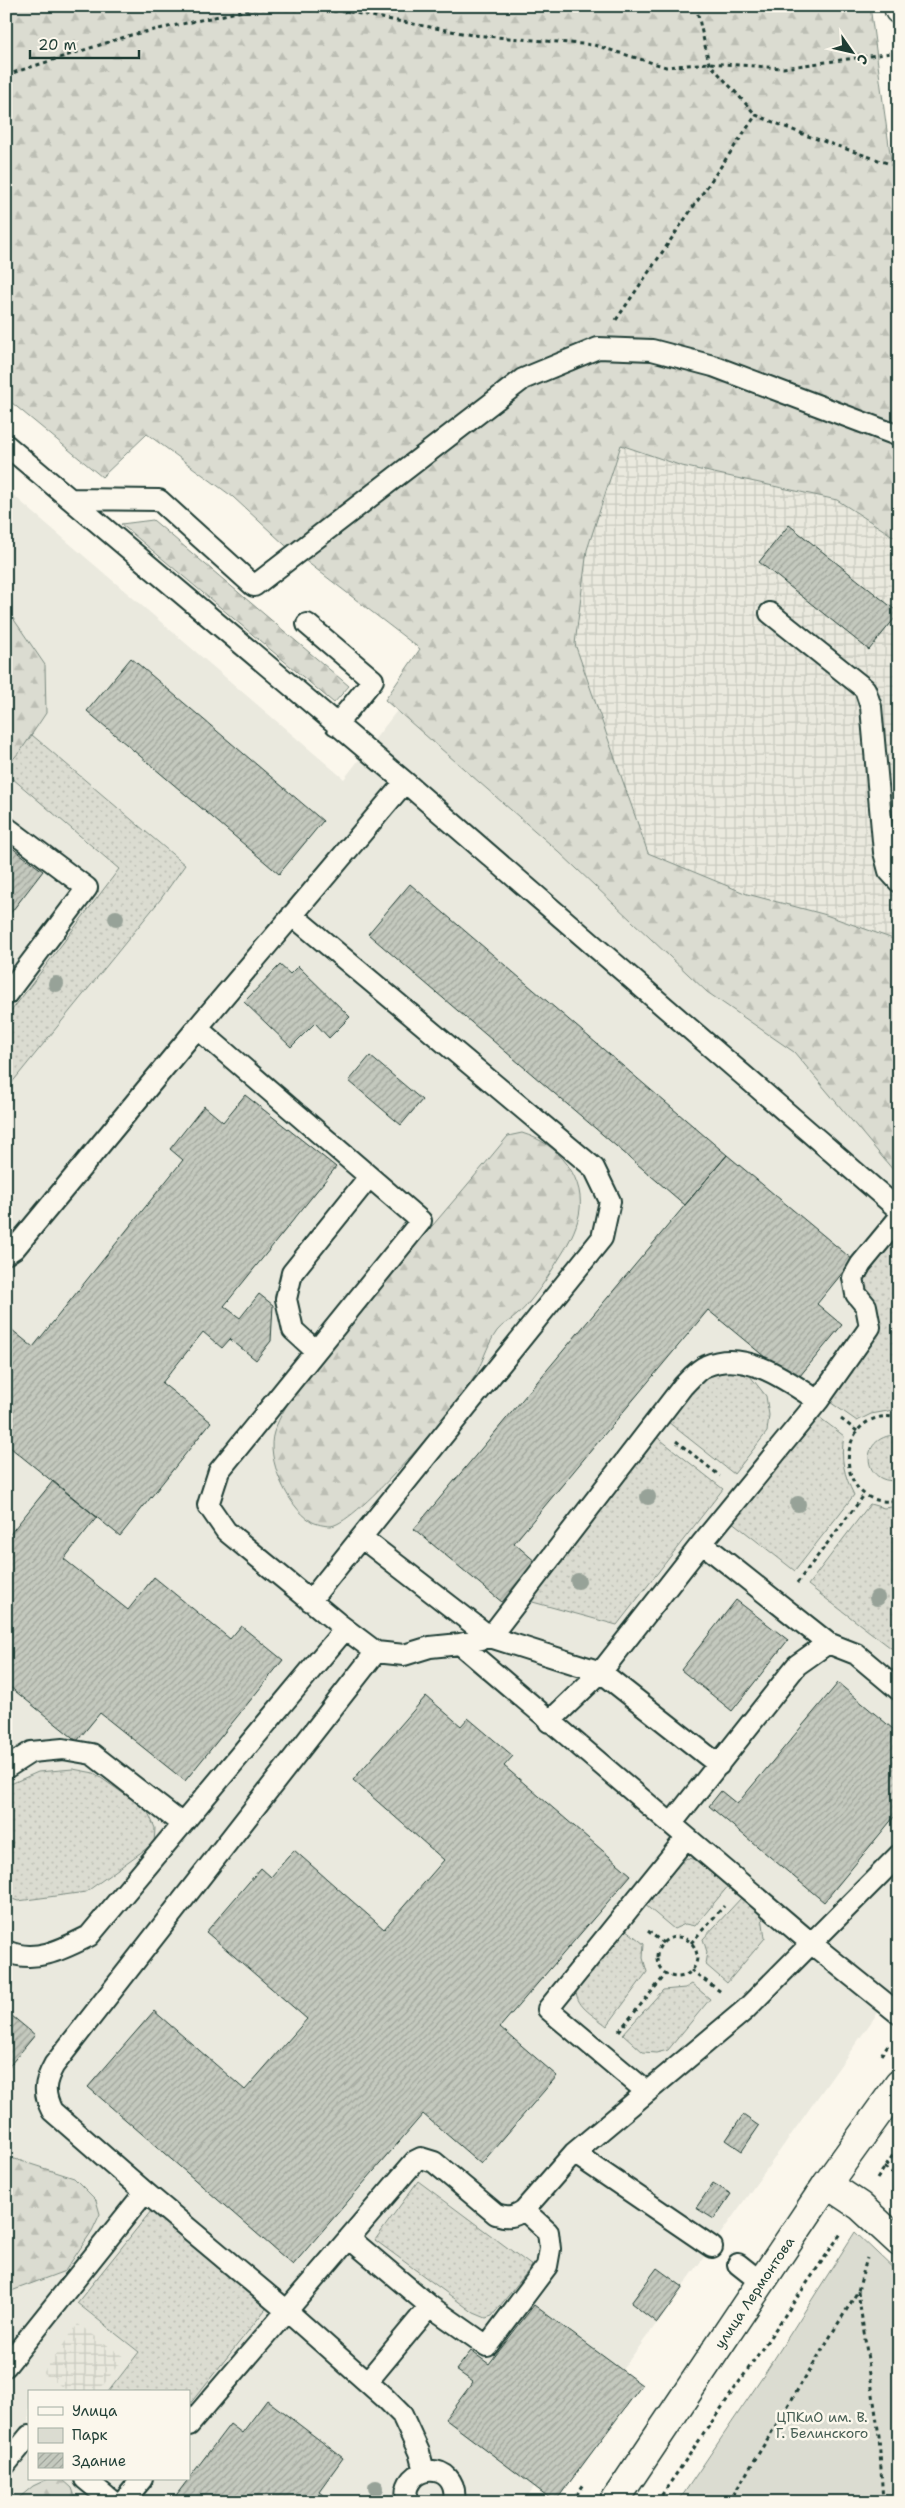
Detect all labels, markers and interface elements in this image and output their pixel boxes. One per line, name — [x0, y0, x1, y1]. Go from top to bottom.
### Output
scale bar — [30, 28, 139, 60]
north arrow — [828, 28, 878, 78]
text: 20 m — [38, 35, 77, 55]
text: С — [853, 51, 873, 68]
street label: улица Лермонтова — [710, 2233, 798, 2352]
legend — [28, 2390, 190, 2480]
text: Улица — [72, 2401, 118, 2421]
park label: ЦПКиО им. В. Г. Белинского — [776, 2408, 868, 2442]
text: Парк — [72, 2425, 108, 2445]
text: Здание — [72, 2451, 126, 2471]

